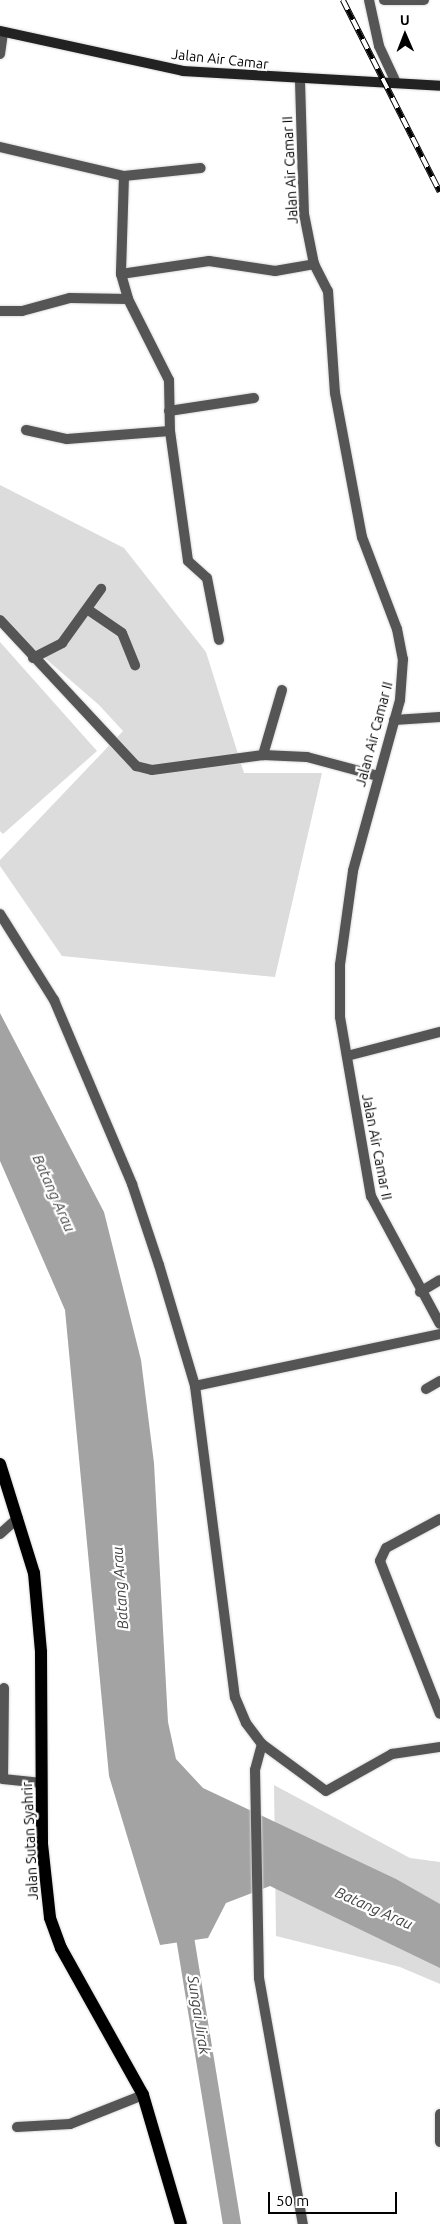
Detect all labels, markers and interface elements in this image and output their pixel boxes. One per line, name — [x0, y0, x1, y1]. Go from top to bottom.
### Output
north arrow — [380, 10, 430, 60]
text: U — [400, 12, 410, 28]
street label: Jalan Air Camar — [171, 46, 269, 72]
street label: Jalan Air Camar II — [279, 116, 301, 224]
street label: Jalan Air Camar II — [352, 680, 396, 788]
street label: Jalan Air Camar II — [358, 1092, 396, 1202]
water label: Batang Arau — [29, 1152, 79, 1234]
water label: Batang Arau — [108, 1546, 132, 1630]
street label: Jalan Sutan Syahrir — [19, 1781, 41, 1901]
water label: Batang Arau — [333, 1883, 415, 1933]
water label: Sungai Jirak — [184, 1974, 214, 2056]
scale bar — [270, 2182, 399, 2214]
text: 50 m — [276, 2192, 309, 2209]

